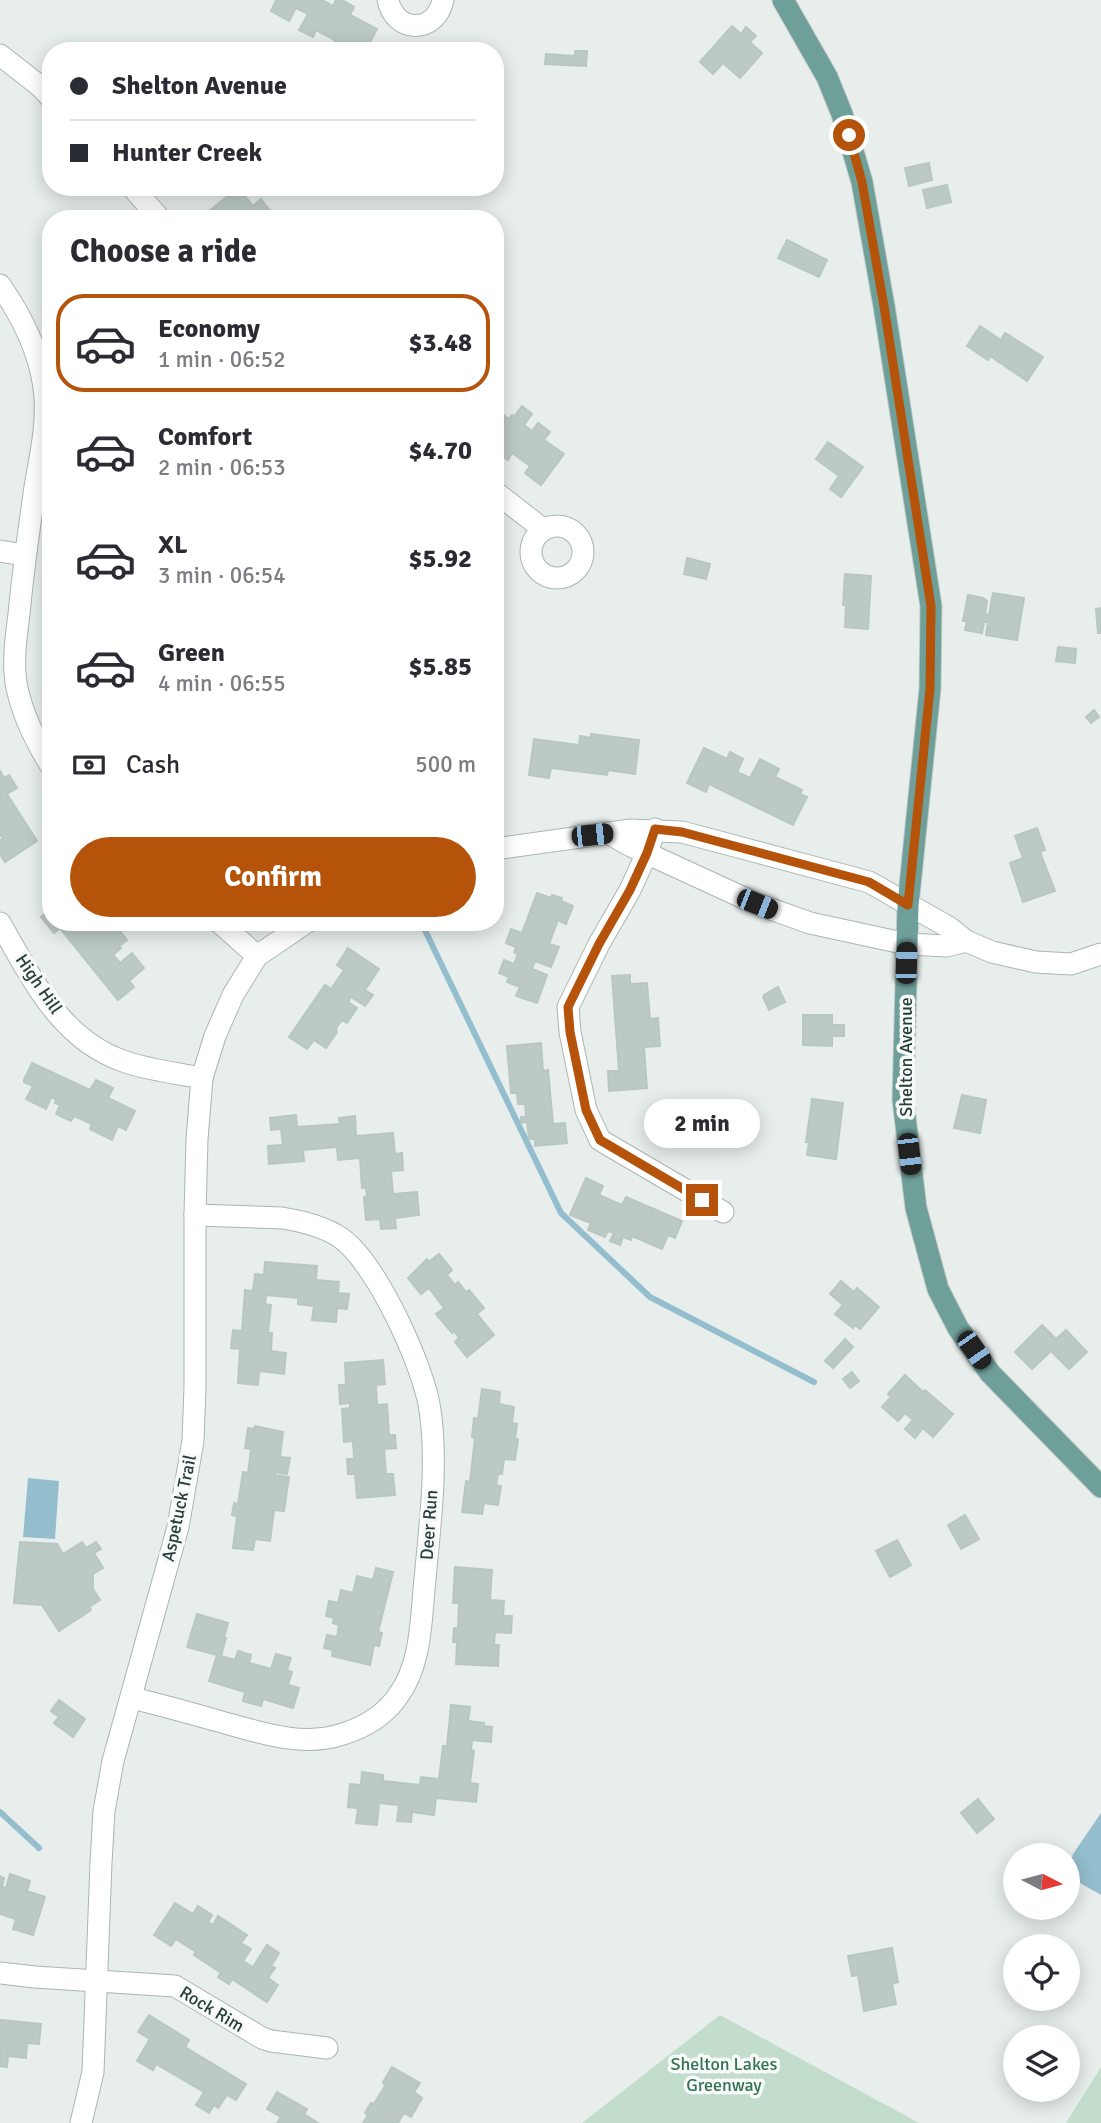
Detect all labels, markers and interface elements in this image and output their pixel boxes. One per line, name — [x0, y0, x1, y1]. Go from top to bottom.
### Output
text: Shelton Avenue — [112, 70, 287, 102]
route start — [833, 119, 865, 151]
text: Hunter Creek — [112, 137, 262, 169]
text: Choose a ride — [70, 232, 257, 271]
icon: car — [74, 312, 137, 375]
text: Economy — [158, 313, 260, 345]
text: $3.48 — [408, 327, 472, 359]
text: 1 min · 06:52 — [158, 345, 286, 374]
icon: car — [74, 420, 137, 483]
text: Comfort — [158, 421, 252, 453]
text: $4.70 — [408, 435, 472, 467]
text: 2 min · 06:53 — [158, 453, 286, 482]
icon: car — [74, 528, 137, 591]
text: XL — [158, 529, 188, 561]
text: $5.92 — [408, 543, 472, 575]
text: 3 min · 06:54 — [158, 561, 286, 590]
icon: car — [74, 636, 137, 699]
text: Green — [158, 637, 225, 669]
text: $5.85 — [408, 651, 472, 683]
text: 4 min · 06:55 — [158, 669, 286, 698]
icon: cash — [70, 746, 108, 784]
text: Cash — [126, 749, 180, 781]
text: 500 m — [415, 750, 476, 779]
car — [571, 822, 614, 848]
button: Confirm — [70, 837, 476, 917]
car — [734, 886, 781, 922]
car — [895, 942, 918, 984]
street label: High Hill — [11, 950, 67, 1018]
street label: Shelton Avenue — [895, 997, 917, 1117]
callout: 2 min — [644, 1098, 760, 1148]
text: 2 min — [674, 1109, 730, 1138]
car — [897, 1132, 922, 1176]
route end — [686, 1184, 718, 1216]
car — [954, 1327, 995, 1373]
street label: Aspetuck Trail — [157, 1452, 201, 1564]
street label: Deer Run — [416, 1489, 442, 1561]
north arrow — [1003, 1843, 1080, 1920]
map controls — [1003, 1843, 1080, 2102]
button: locate — [1003, 1934, 1080, 2011]
street label: Rock Rim — [176, 1981, 248, 2037]
button: layers — [1003, 2025, 1080, 2102]
park label: Shelton Lakes Greenway — [671, 2053, 778, 2096]

